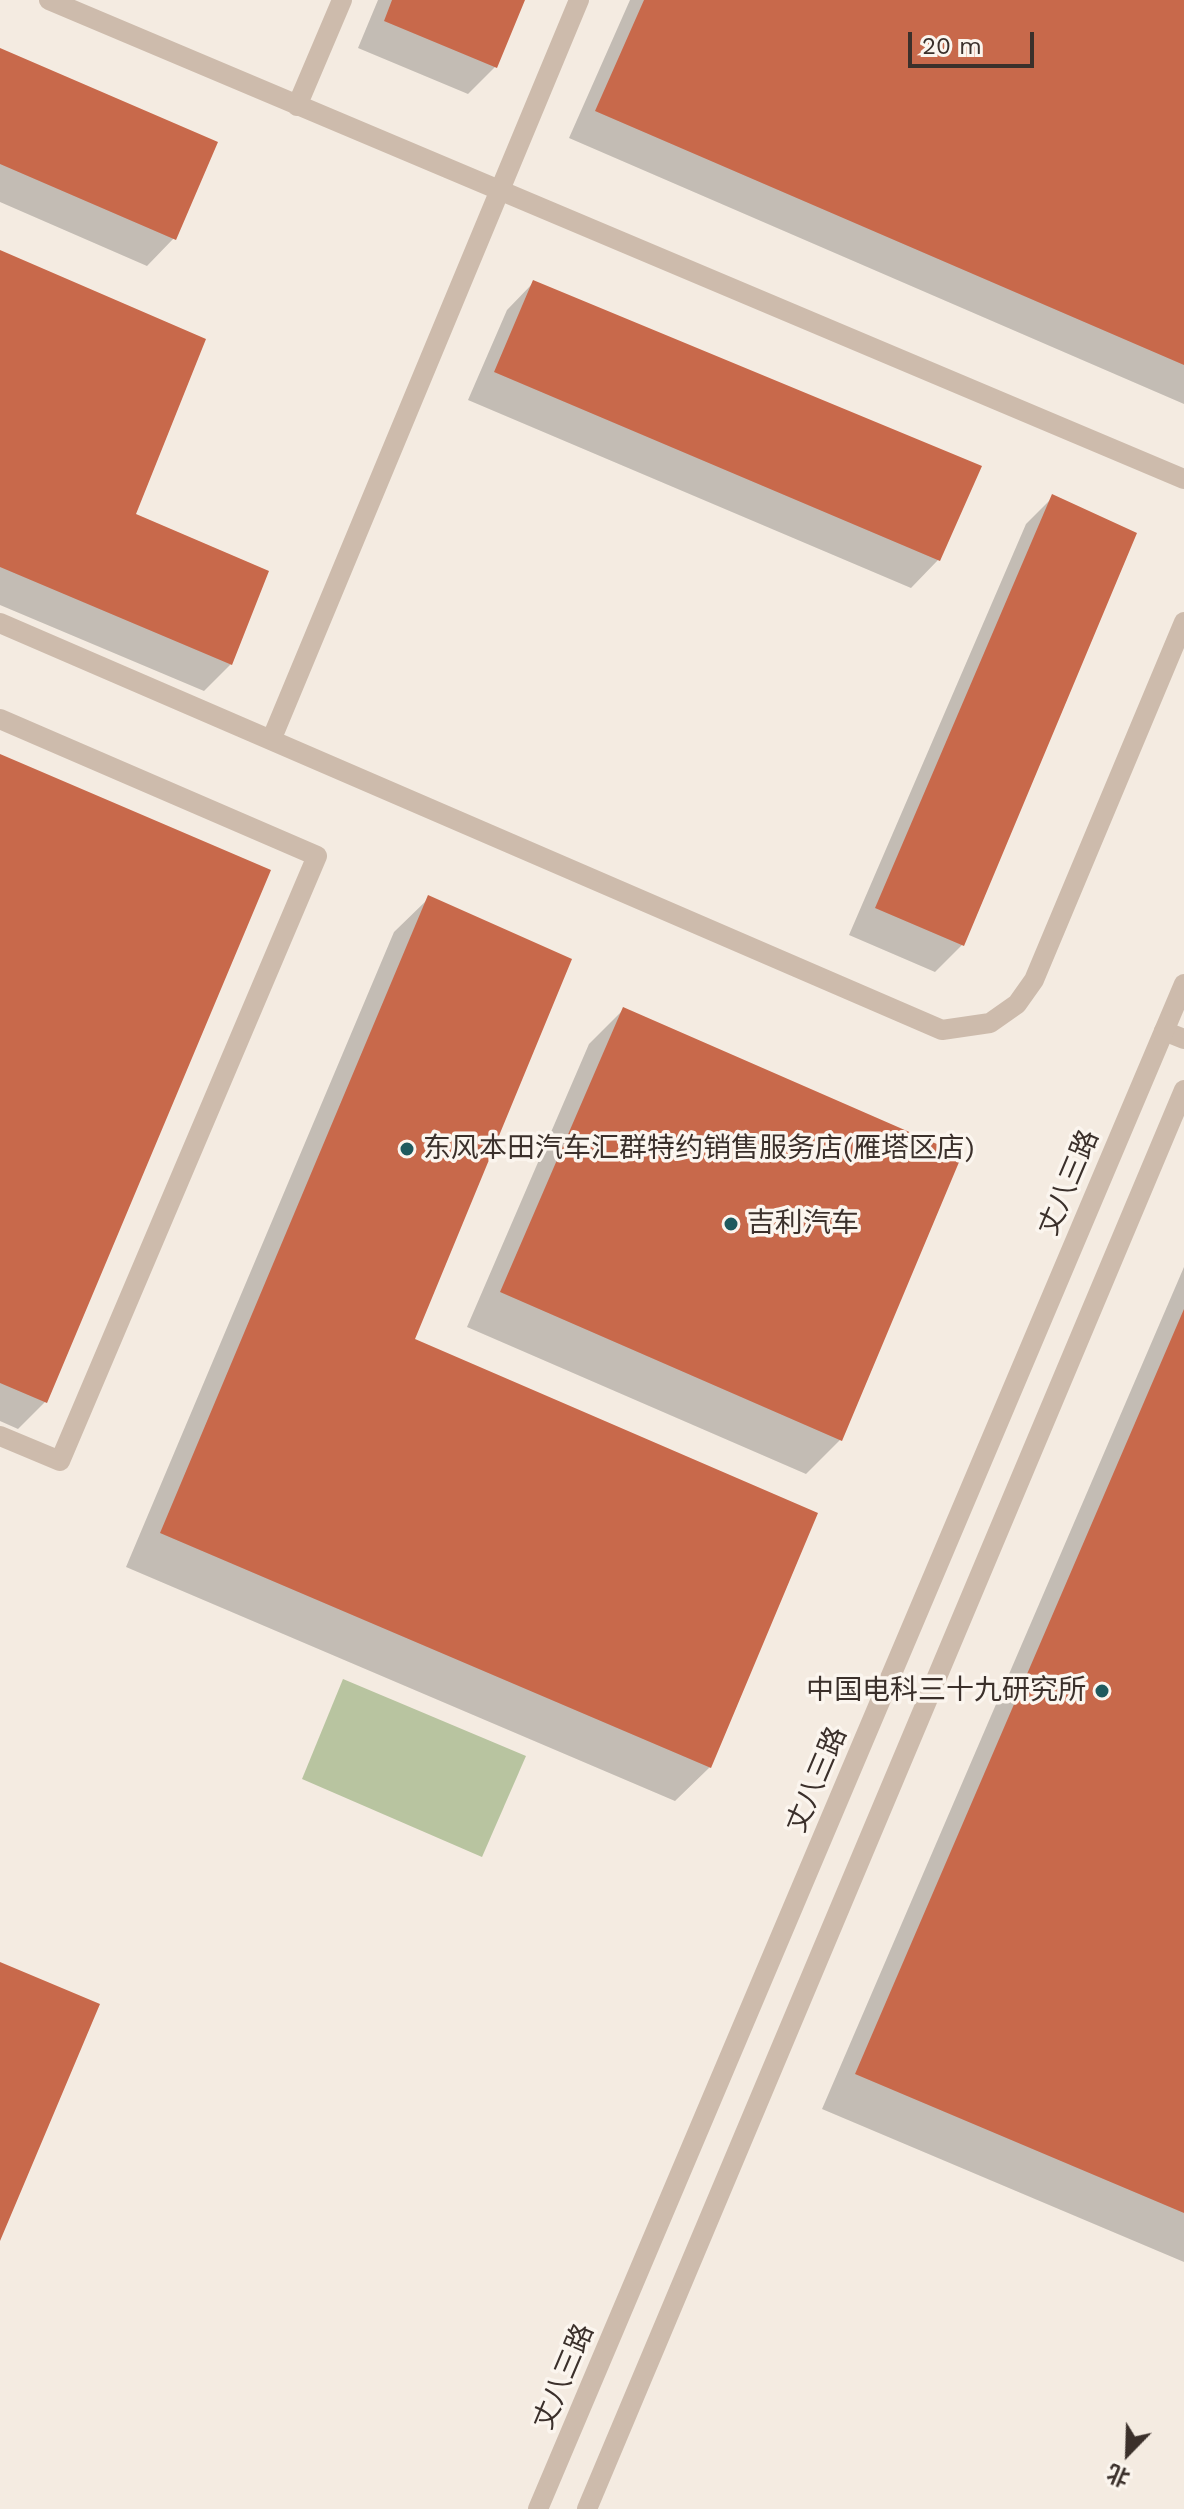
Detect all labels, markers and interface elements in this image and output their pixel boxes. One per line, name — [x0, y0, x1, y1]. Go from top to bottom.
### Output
scale bar — [912, 16, 1038, 66]
text: 20 m — [922, 32, 982, 60]
street label: 丈八三路 — [1032, 1125, 1106, 1241]
place label: 东风本田汽车汇群特约销售服务店(雁塔区店) — [423, 1132, 975, 1166]
marker: 东风本田汽车汇群特约销售服务店(雁塔区店) — [398, 1140, 416, 1158]
place label: 吉利汽车 — [747, 1207, 859, 1241]
marker: 吉利汽车 — [722, 1215, 740, 1233]
place label: 中国电科三十九研究所 — [806, 1674, 1086, 1708]
marker: 中国电科三十九研究所 — [1093, 1682, 1111, 1700]
street label: 丈八三路 — [780, 1722, 854, 1838]
street label: 丈八三路 — [527, 2319, 601, 2435]
north arrow — [1088, 2413, 1168, 2493]
text: 北 — [1103, 2460, 1133, 2491]

